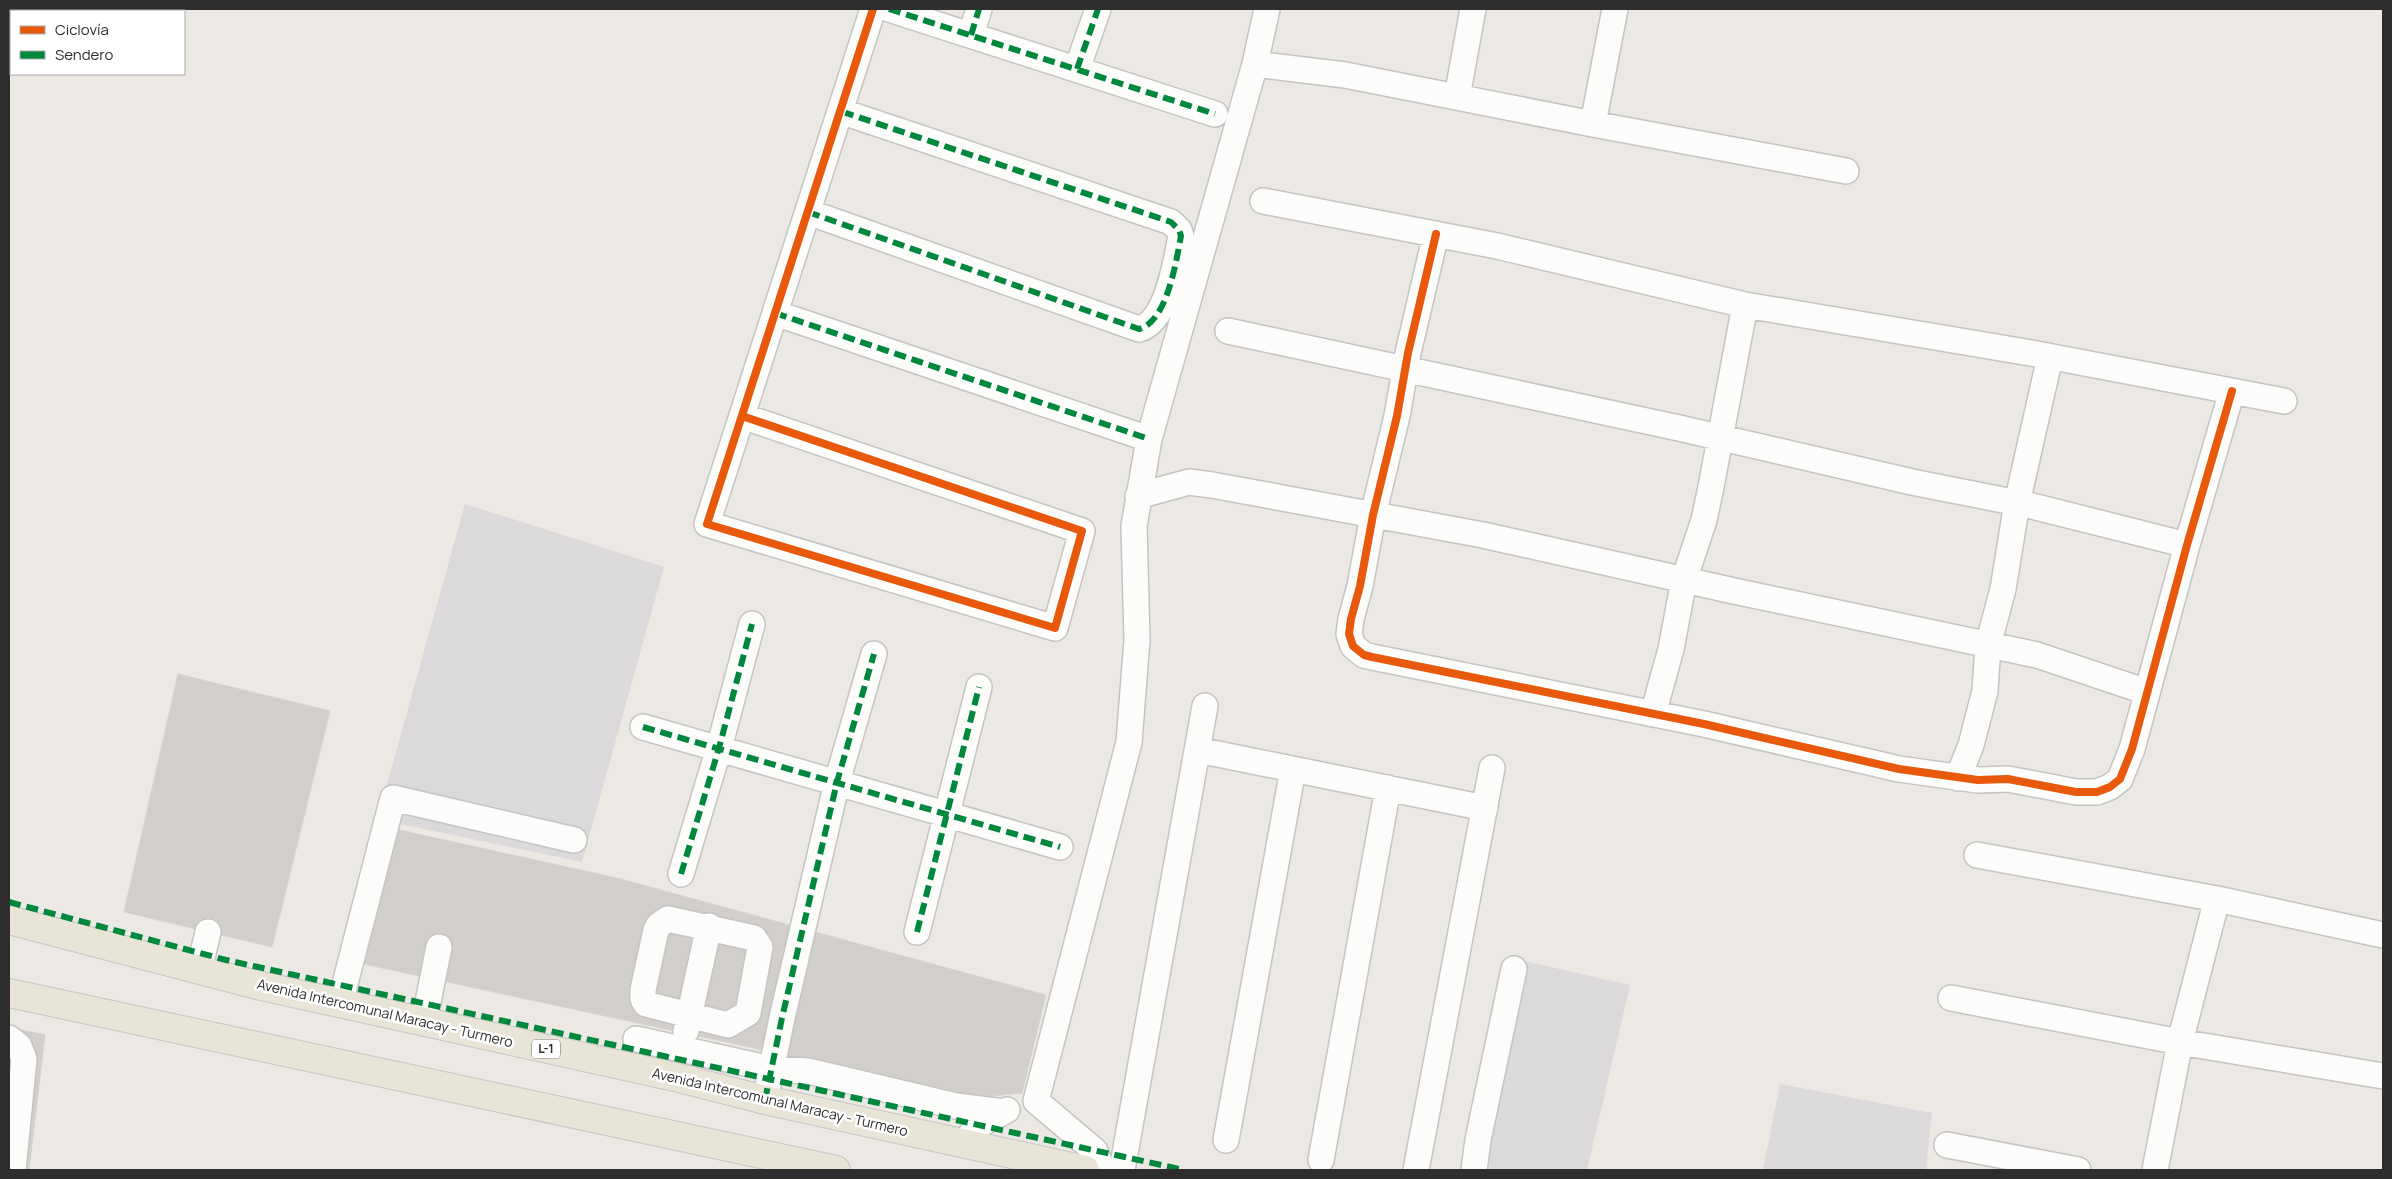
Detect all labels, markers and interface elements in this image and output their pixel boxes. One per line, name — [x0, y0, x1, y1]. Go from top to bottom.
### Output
legend — [10, 10, 185, 75]
text: Ciclovía — [55, 19, 109, 40]
text: Sendero — [55, 44, 114, 65]
street label: Avenida Intercomunal Maracay - Turmero — [255, 974, 515, 1051]
road number: L-1 — [532, 1040, 560, 1058]
street label: Avenida Intercomunal Maracay - Turmero — [650, 1063, 910, 1140]

